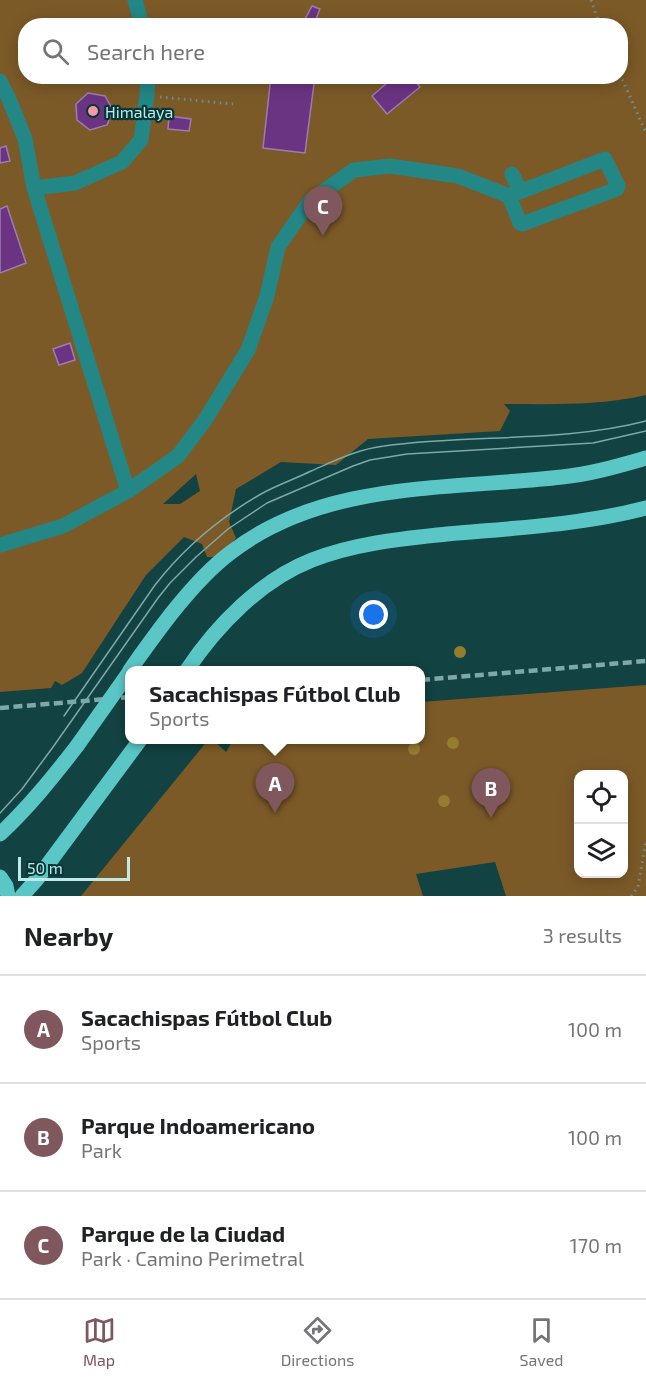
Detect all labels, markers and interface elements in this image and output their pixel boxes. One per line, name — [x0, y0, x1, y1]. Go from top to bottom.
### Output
search box — [18, 18, 628, 84]
icon: search — [39, 35, 72, 68]
text: Search here — [87, 38, 205, 64]
place label: Himalaya — [105, 102, 173, 121]
marker: Himalaya — [86, 104, 100, 118]
pin: C — [304, 186, 342, 236]
your location — [359, 600, 388, 629]
popup — [125, 666, 425, 744]
text: Sacachispas Fútbol Club — [149, 680, 401, 706]
text: Sports — [149, 706, 209, 730]
pin: A — [256, 764, 294, 813]
pin: B — [472, 768, 510, 818]
map controls — [574, 770, 628, 878]
button: locate — [574, 770, 628, 824]
button: layers — [574, 824, 628, 878]
scale bar — [18, 854, 130, 882]
text: 50 m — [27, 858, 63, 877]
text: Nearby — [24, 920, 113, 951]
text: 3 results — [543, 923, 622, 947]
text: Sacachispas Fútbol Club — [81, 1004, 332, 1030]
text: A — [37, 1017, 50, 1041]
text: 100 m — [568, 1017, 622, 1041]
text: Sports — [81, 1030, 141, 1054]
text: Parque Indoamericano — [81, 1112, 315, 1138]
text: B — [37, 1125, 50, 1149]
text: 100 m — [568, 1125, 622, 1149]
text: Park — [81, 1138, 122, 1162]
text: Parque de la Ciudad — [81, 1220, 285, 1246]
text: C — [38, 1233, 49, 1257]
text: 170 m — [570, 1233, 622, 1257]
text: Park · Camino Perimetral — [81, 1246, 304, 1270]
tab: Map — [83, 1314, 116, 1369]
tab: Directions — [281, 1314, 354, 1369]
tab: Saved — [520, 1314, 563, 1369]

